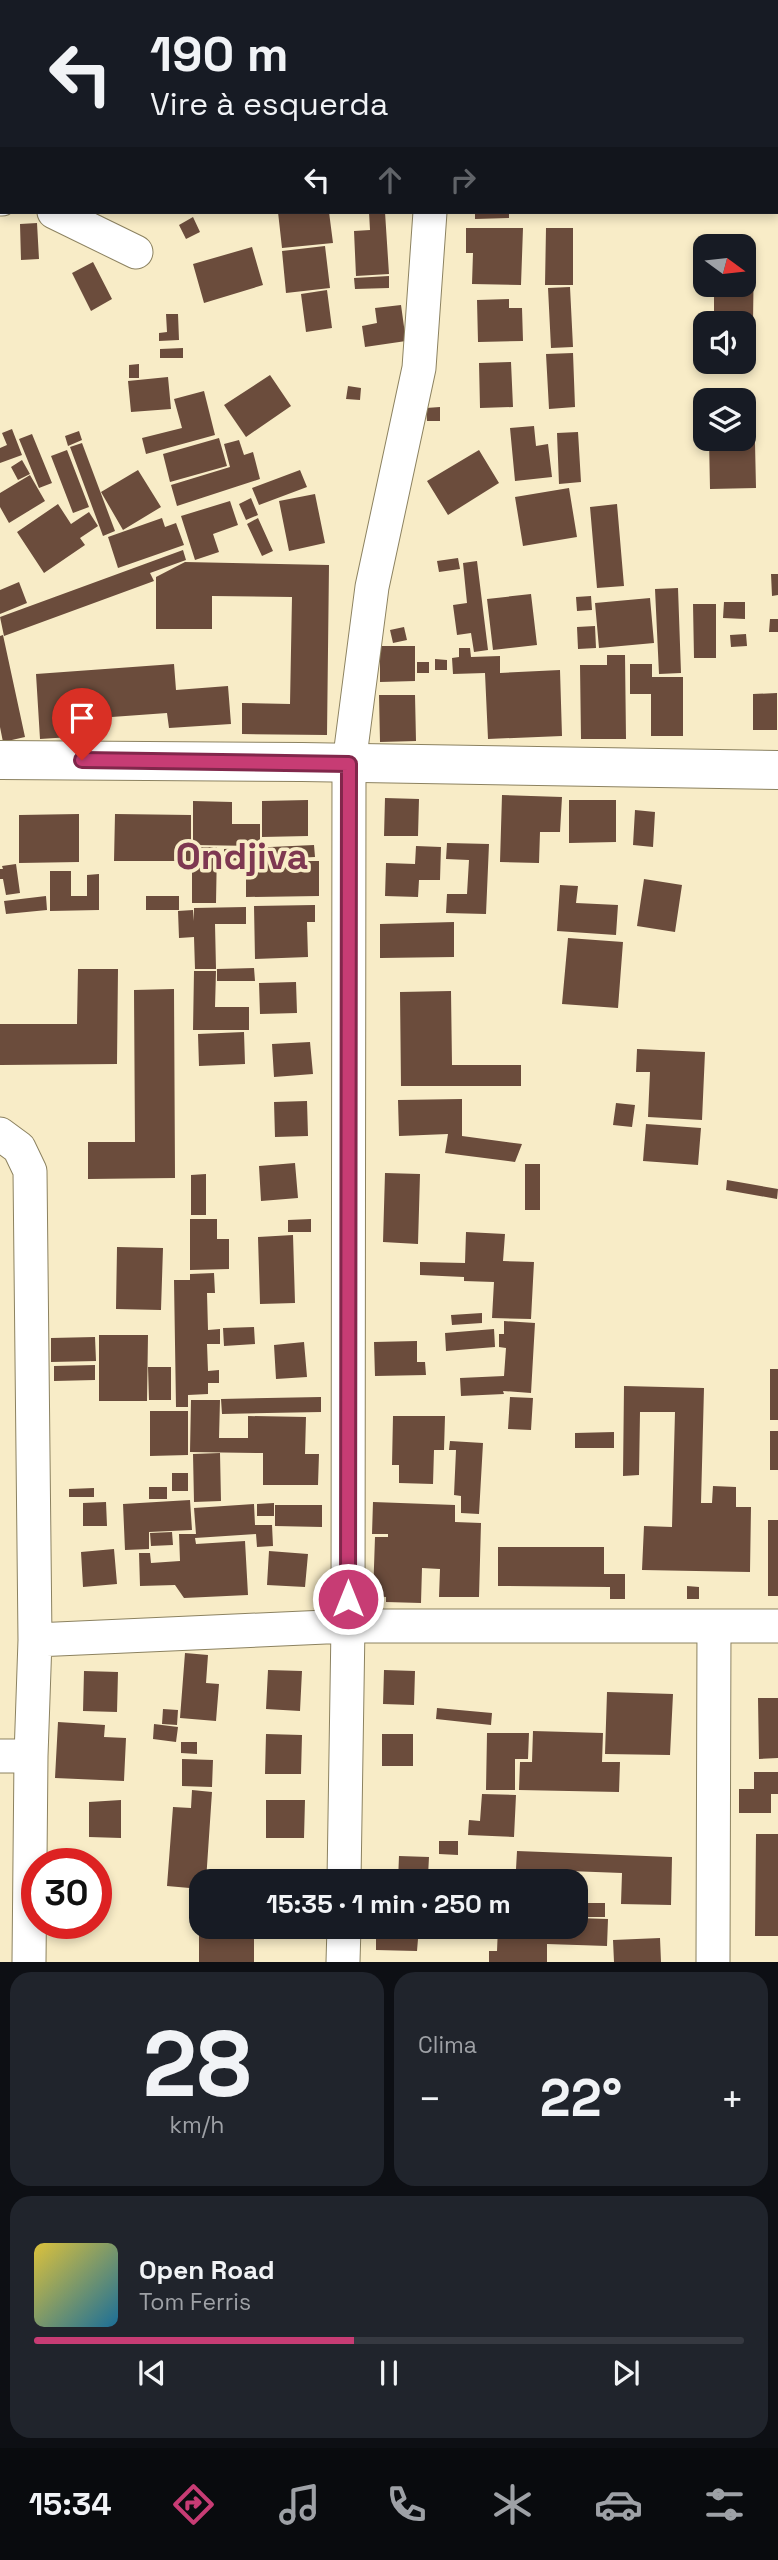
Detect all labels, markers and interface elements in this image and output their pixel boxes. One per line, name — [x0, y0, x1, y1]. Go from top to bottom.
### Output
text: 190 m — [150, 23, 288, 85]
icon: left — [35, 28, 126, 119]
text: Vire à esquerda — [150, 84, 388, 124]
icon: left — [298, 161, 336, 199]
icon: ahead — [371, 161, 409, 199]
icon: right — [444, 161, 482, 199]
north arrow — [693, 234, 756, 298]
map controls — [693, 234, 756, 451]
button: sound — [693, 311, 756, 374]
button: layers — [693, 388, 756, 451]
pin — [52, 688, 112, 760]
icon: arrive — [63, 699, 101, 737]
district label: Ondjiva — [176, 833, 308, 880]
position arrow — [311, 1562, 385, 1636]
speed limit sign: 30 — [21, 1848, 112, 1939]
text: 15:35 · 1 min · 250 m — [266, 1887, 511, 1921]
text: 28 — [143, 2006, 251, 2123]
text: Clima — [418, 2030, 477, 2060]
text: 22° — [540, 2065, 622, 2131]
text: − — [418, 2075, 442, 2123]
text: + — [720, 2075, 744, 2123]
text: km/h — [170, 2110, 224, 2140]
text: Open Road — [139, 2253, 275, 2287]
text: Tom Ferris — [139, 2287, 251, 2317]
icon: previous — [133, 2354, 171, 2392]
icon: pause — [370, 2354, 408, 2392]
icon: next — [607, 2354, 645, 2392]
icon: directions — [169, 2480, 218, 2529]
icon: music — [275, 2480, 324, 2529]
icon: phone — [382, 2480, 431, 2529]
icon: climate — [488, 2480, 537, 2529]
icon: car — [594, 2480, 643, 2529]
icon: filters — [700, 2480, 749, 2529]
text: 15:34 — [29, 2484, 112, 2524]

